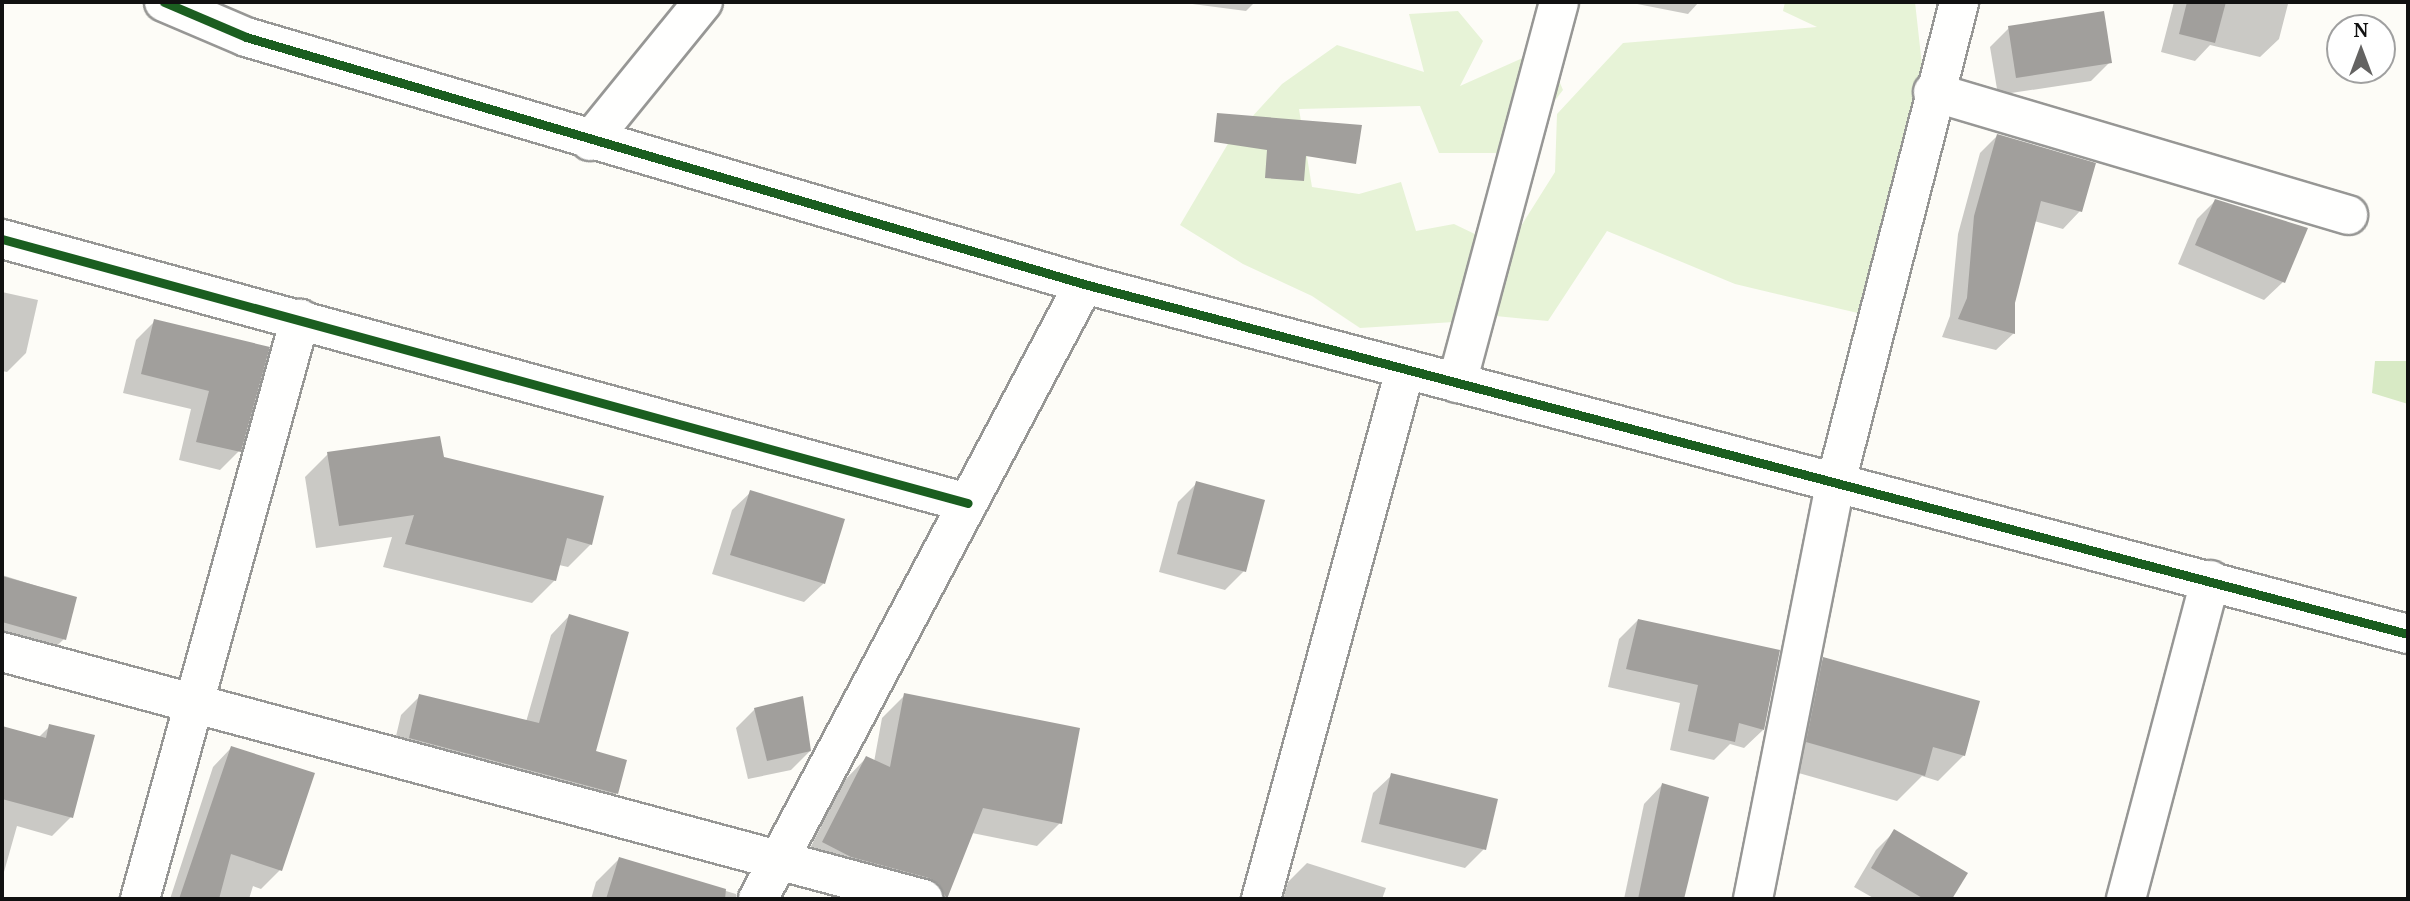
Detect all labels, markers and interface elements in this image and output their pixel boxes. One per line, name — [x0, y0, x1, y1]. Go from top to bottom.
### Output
north arrow — [2326, 14, 2396, 84]
text: N — [2354, 17, 2368, 43]

